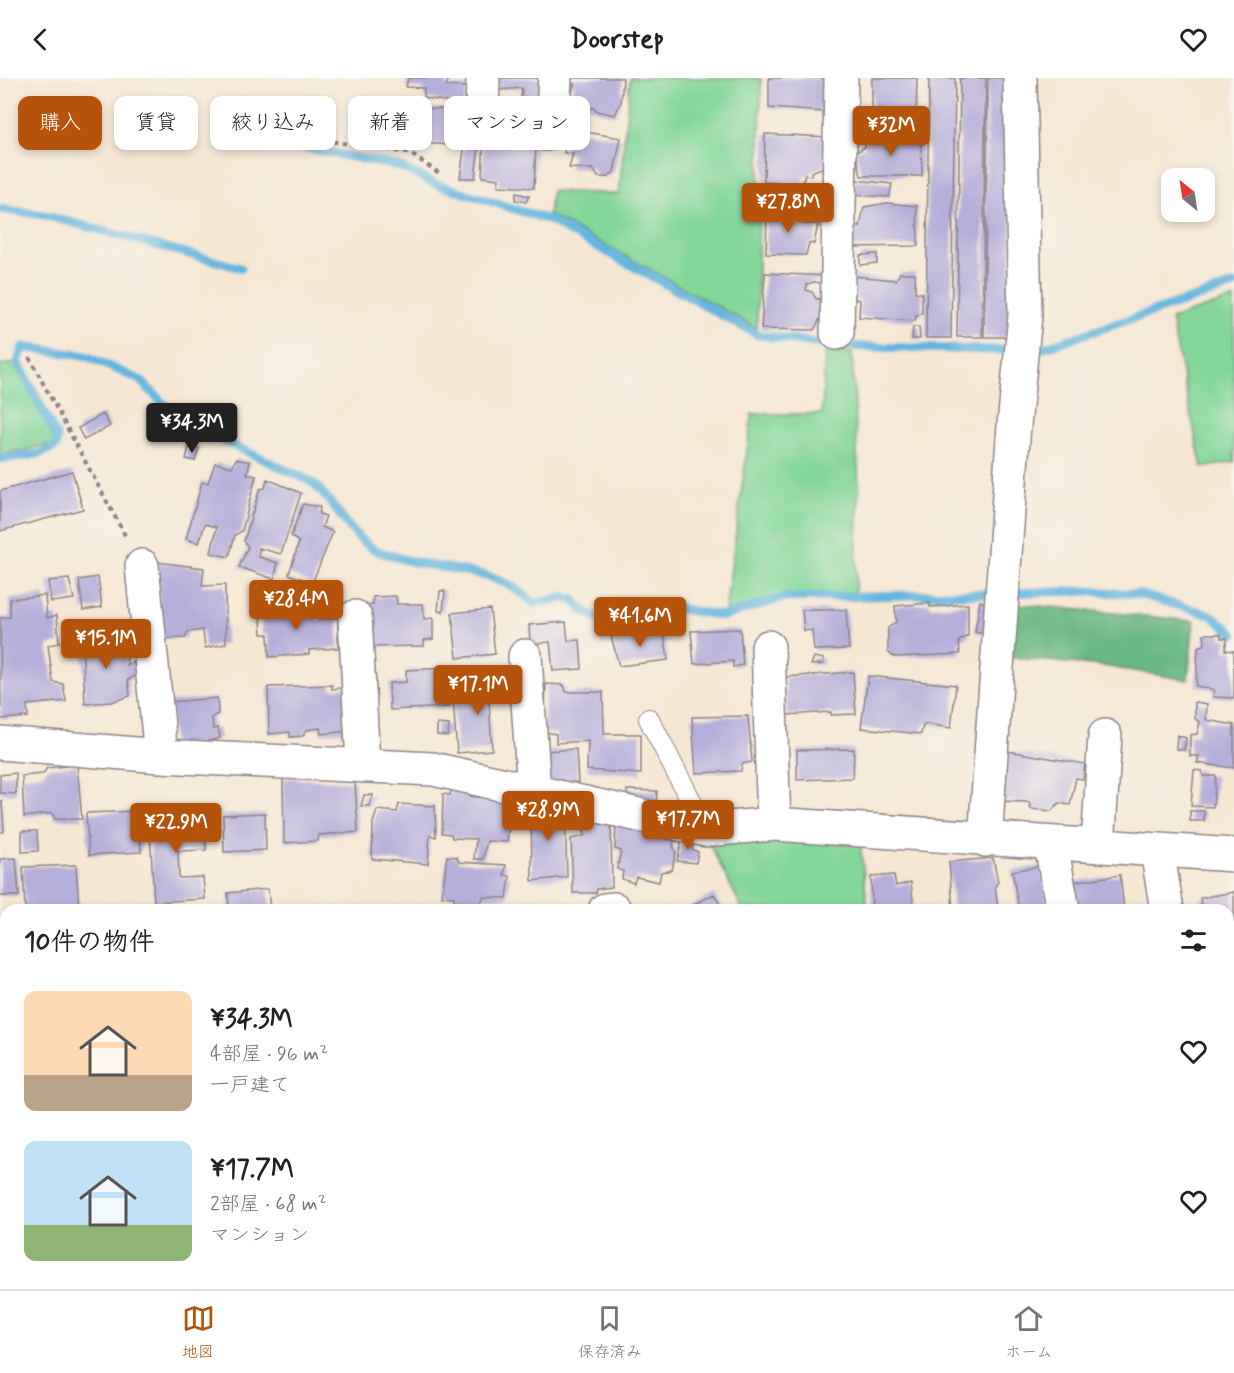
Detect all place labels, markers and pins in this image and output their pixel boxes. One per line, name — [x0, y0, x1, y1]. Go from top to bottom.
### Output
pin: ¥32M — [855, 106, 927, 157]
pin: ¥27.8M — [739, 183, 837, 234]
pin: ¥34.3M — [143, 403, 241, 454]
pin: ¥28.4M — [247, 580, 345, 631]
pin: ¥41.6M — [591, 597, 689, 648]
pin: ¥15.1M — [57, 619, 155, 670]
pin: ¥17.1M — [429, 665, 527, 716]
pin: ¥28.9M — [499, 791, 597, 842]
pin: ¥17.7M — [639, 800, 737, 851]
pin: ¥22.9M — [127, 803, 225, 854]

